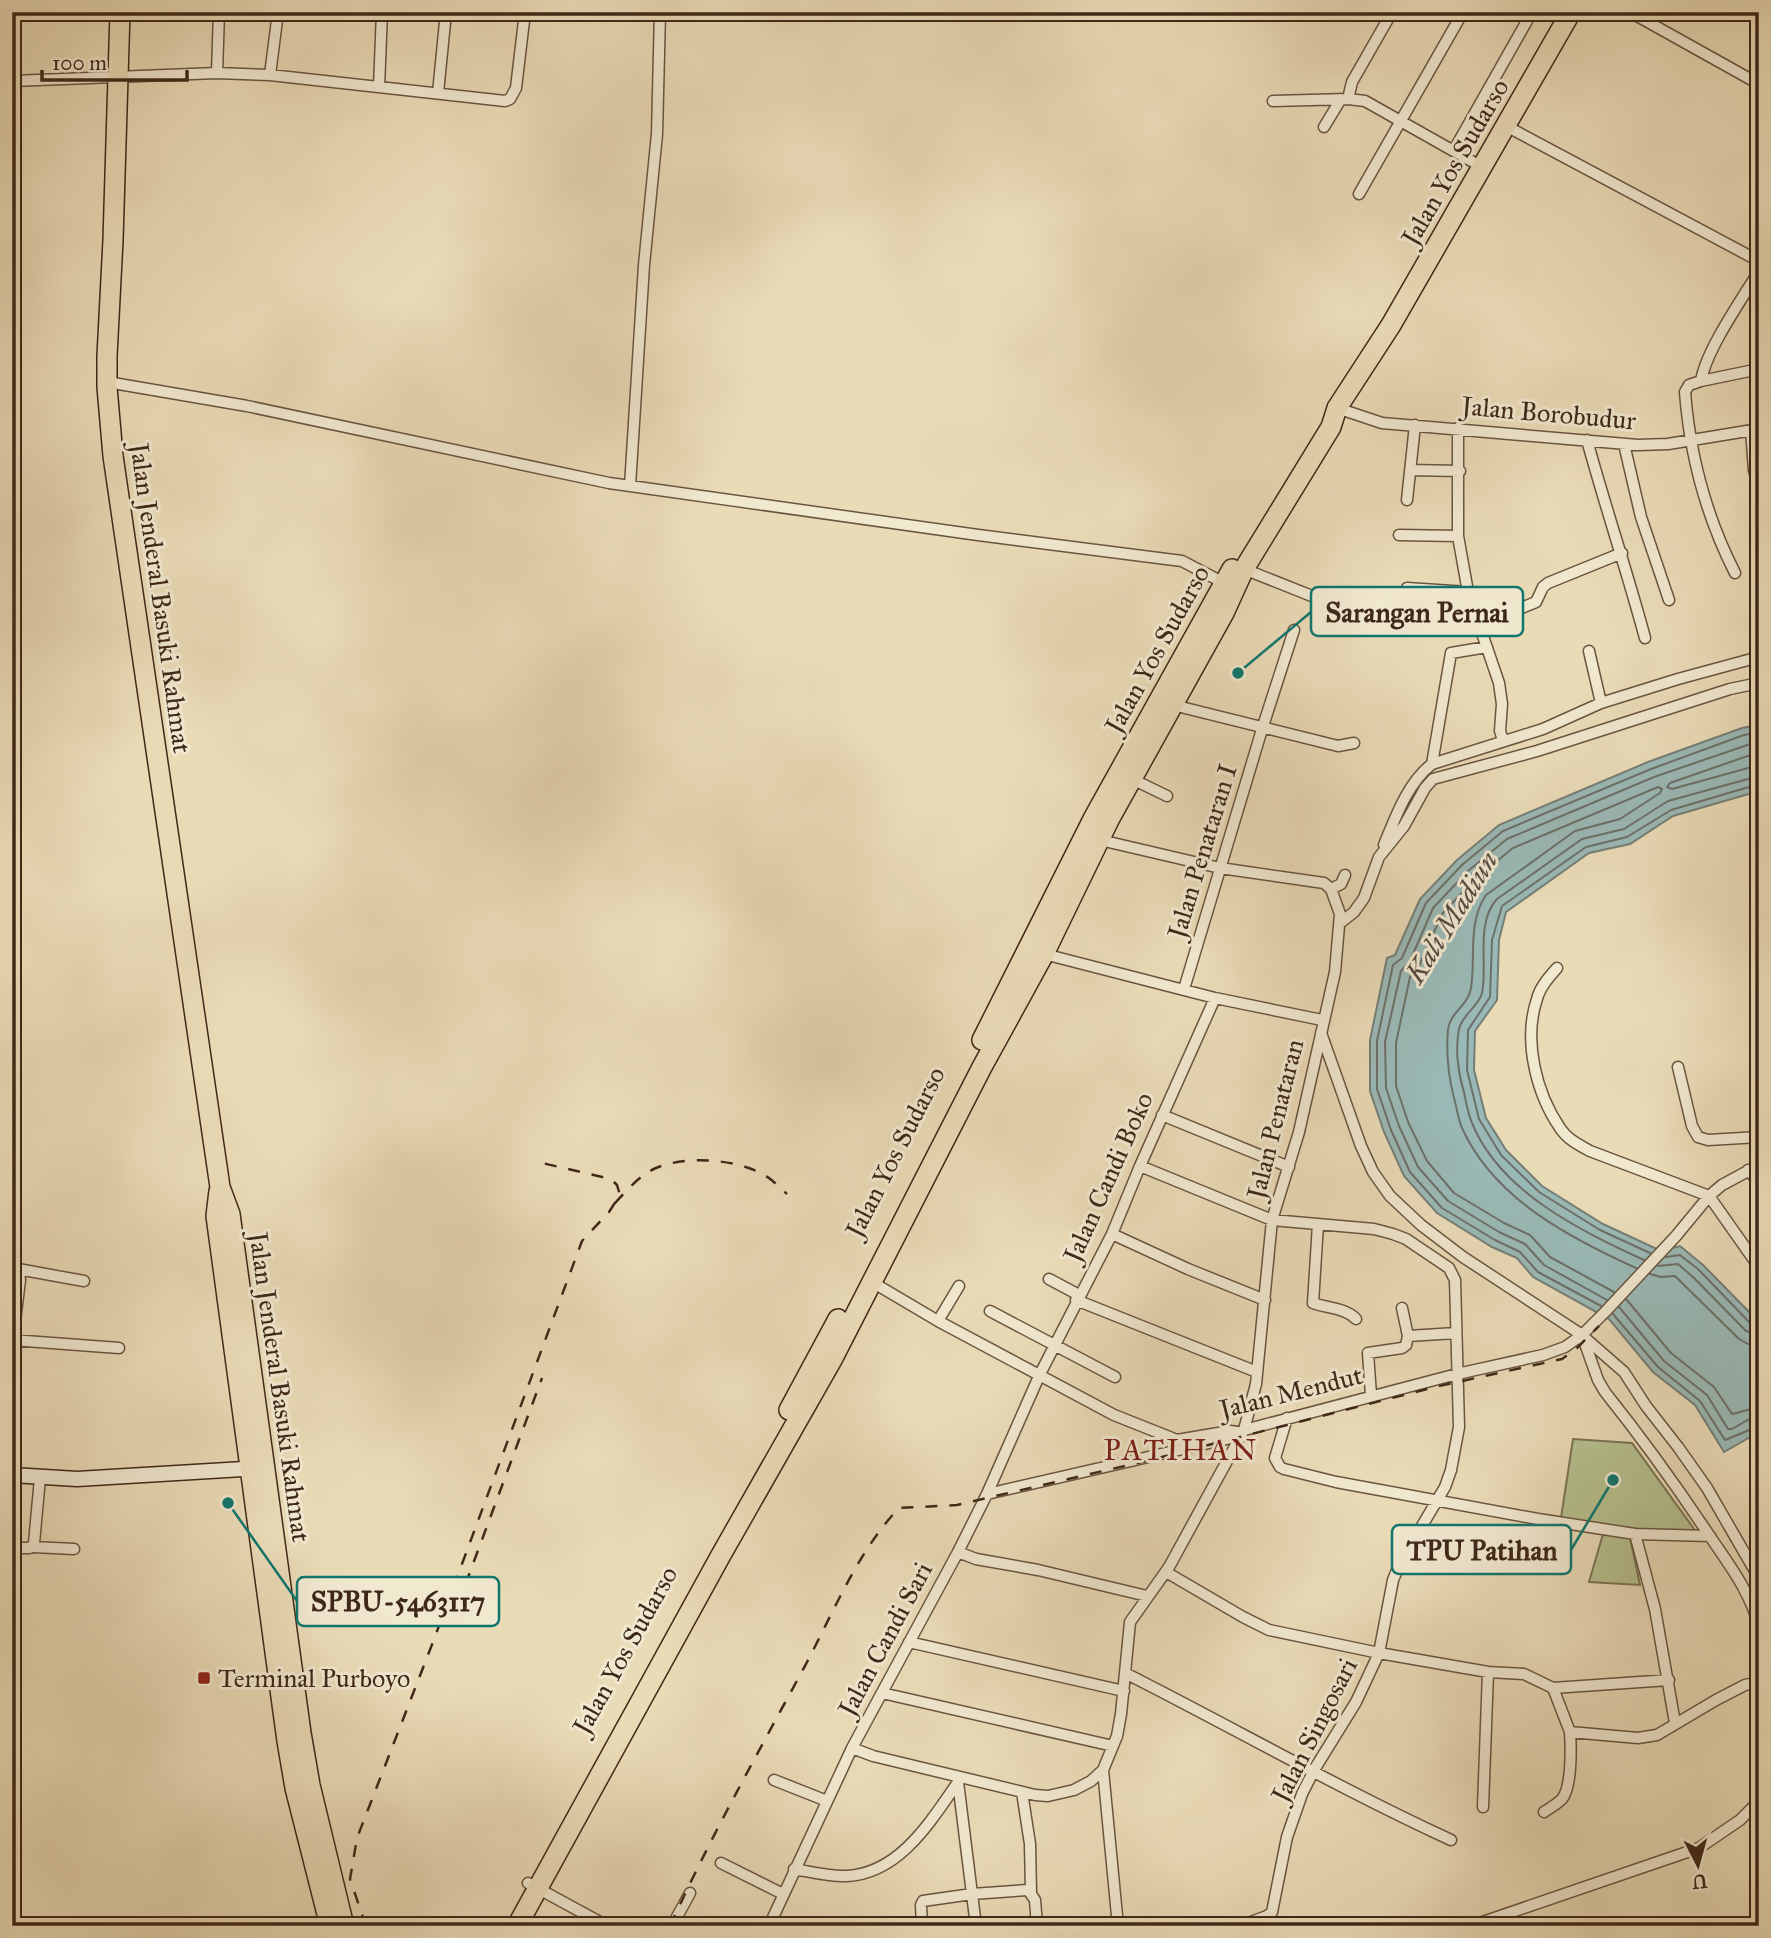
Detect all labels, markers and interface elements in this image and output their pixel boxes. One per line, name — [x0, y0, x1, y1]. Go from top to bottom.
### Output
scale bar — [42, 38, 187, 82]
text: 100 m — [52, 50, 107, 76]
street label: Jalan Yos Sudarso — [1393, 73, 1516, 254]
street label: Jalan Borobudur — [1457, 389, 1638, 437]
street label: Jalan Jenderal Basuki Rahmat — [123, 438, 199, 755]
street label: Jalan Yos Sudarso — [1096, 559, 1216, 741]
callout: Sarangan Pernai — [1311, 587, 1523, 636]
text: Sarangan Pernai — [1325, 595, 1509, 630]
street label: Jalan Penataran I — [1159, 760, 1244, 945]
water label: Kali Madiun — [1396, 845, 1506, 991]
street label: Jalan Penataran — [1239, 1036, 1310, 1205]
street label: Jalan Yos Sudarso — [837, 1061, 952, 1245]
street label: Jalan Candi Boko — [1055, 1087, 1160, 1270]
street label: Jalan Jenderal Basuki Rahmat — [242, 1227, 318, 1544]
street label: Jalan Mendut — [1213, 1359, 1366, 1426]
district label: PATIHAN — [1104, 1432, 1258, 1468]
callout: TPU Patihan — [1392, 1525, 1571, 1574]
text: TPU Patihan — [1407, 1533, 1557, 1568]
street label: Jalan Candi Sari — [830, 1556, 939, 1724]
street label: Jalan Yos Sudarso — [564, 1560, 684, 1742]
callout: SPBU-5463117 — [297, 1577, 499, 1626]
text: SPBU-5463117 — [311, 1584, 485, 1619]
street label: Jalan Singosari — [1263, 1653, 1364, 1810]
place label: Terminal Purboyo — [218, 1662, 410, 1694]
marker: Terminal Purboyo — [196, 1670, 212, 1686]
north arrow — [1662, 1829, 1732, 1899]
text: U — [1690, 1869, 1708, 1894]

